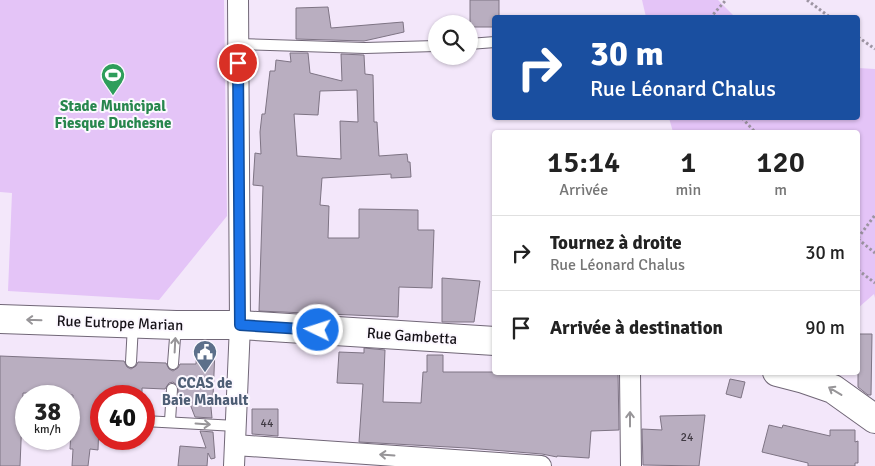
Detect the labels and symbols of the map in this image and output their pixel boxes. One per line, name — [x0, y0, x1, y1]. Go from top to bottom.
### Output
pin — [217, 42, 259, 84]
sports icon: Stade Municipal Fiesque Duchesne — [100, 62, 126, 96]
place label: Stade Municipal Fiesque Duchesne — [55, 97, 171, 132]
position arrow — [291, 303, 343, 355]
street label: Rue Eutrope Marian — [56, 312, 184, 334]
one-way arrow — [26, 315, 42, 325]
street label: Rue Gambetta — [366, 324, 458, 348]
one-way arrow — [170, 337, 179, 353]
public building icon: CCAS de Baie Mahault — [192, 339, 218, 373]
place label: CCAS de Baie Mahault — [162, 374, 249, 409]
speed limit sign: 40 — [90, 385, 155, 450]
one-way arrow — [828, 386, 842, 396]
one-way arrow — [625, 412, 635, 428]
house number: 44 — [261, 416, 274, 431]
one-way arrow — [195, 419, 211, 428]
house number: 24 — [681, 430, 694, 445]
one-way arrow — [379, 451, 395, 460]

